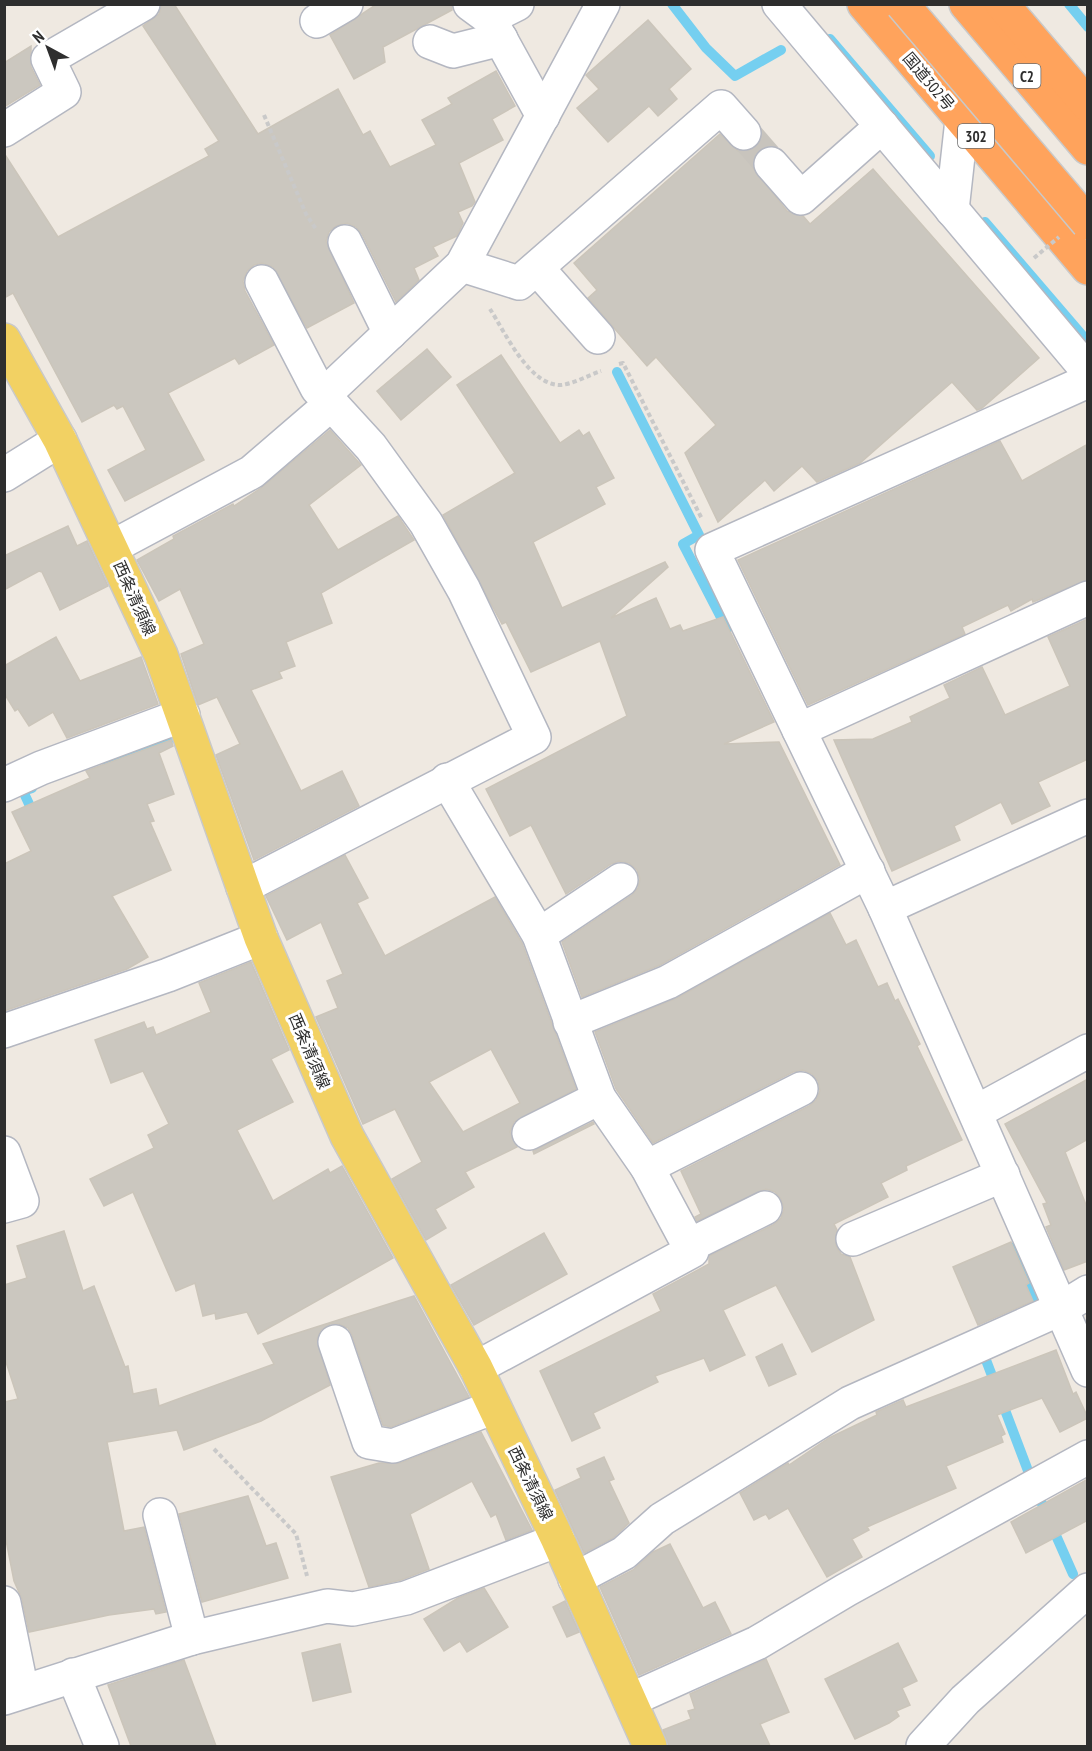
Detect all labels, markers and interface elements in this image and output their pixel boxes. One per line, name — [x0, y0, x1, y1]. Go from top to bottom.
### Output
north arrow — [18, 18, 78, 78]
text: N — [28, 26, 48, 47]
street label: 国道302号 — [899, 48, 959, 114]
road number: C2 — [1014, 64, 1040, 88]
road number: 302 — [958, 124, 994, 148]
street label: 西条清須線 — [110, 557, 160, 639]
street label: 西条清須線 — [285, 1010, 335, 1092]
street label: 西条清須線 — [504, 1443, 558, 1523]

